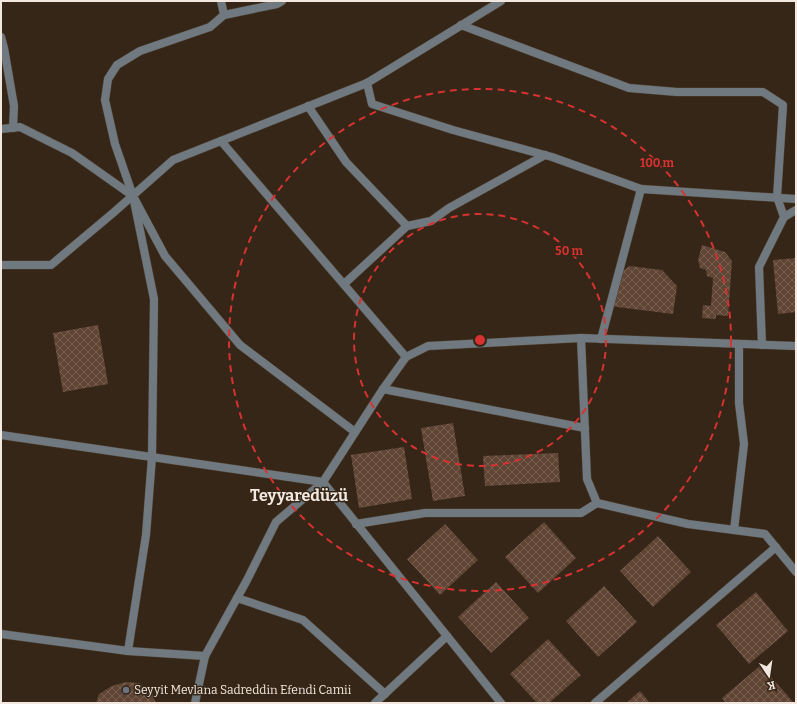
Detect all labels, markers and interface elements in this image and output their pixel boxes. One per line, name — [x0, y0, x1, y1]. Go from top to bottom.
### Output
text: 100 m — [640, 156, 675, 170]
text: 50 m — [555, 244, 583, 258]
centre of rings — [473, 333, 487, 347]
district label: Teyyaredüzü — [250, 486, 348, 505]
north arrow — [749, 656, 789, 696]
text: K — [766, 678, 776, 693]
place label: Seyyit Mevlana Sadreddin Efendi Camii — [134, 683, 352, 697]
marker: Seyyit Mevlana Sadreddin Efendi Camii — [121, 685, 131, 695]

